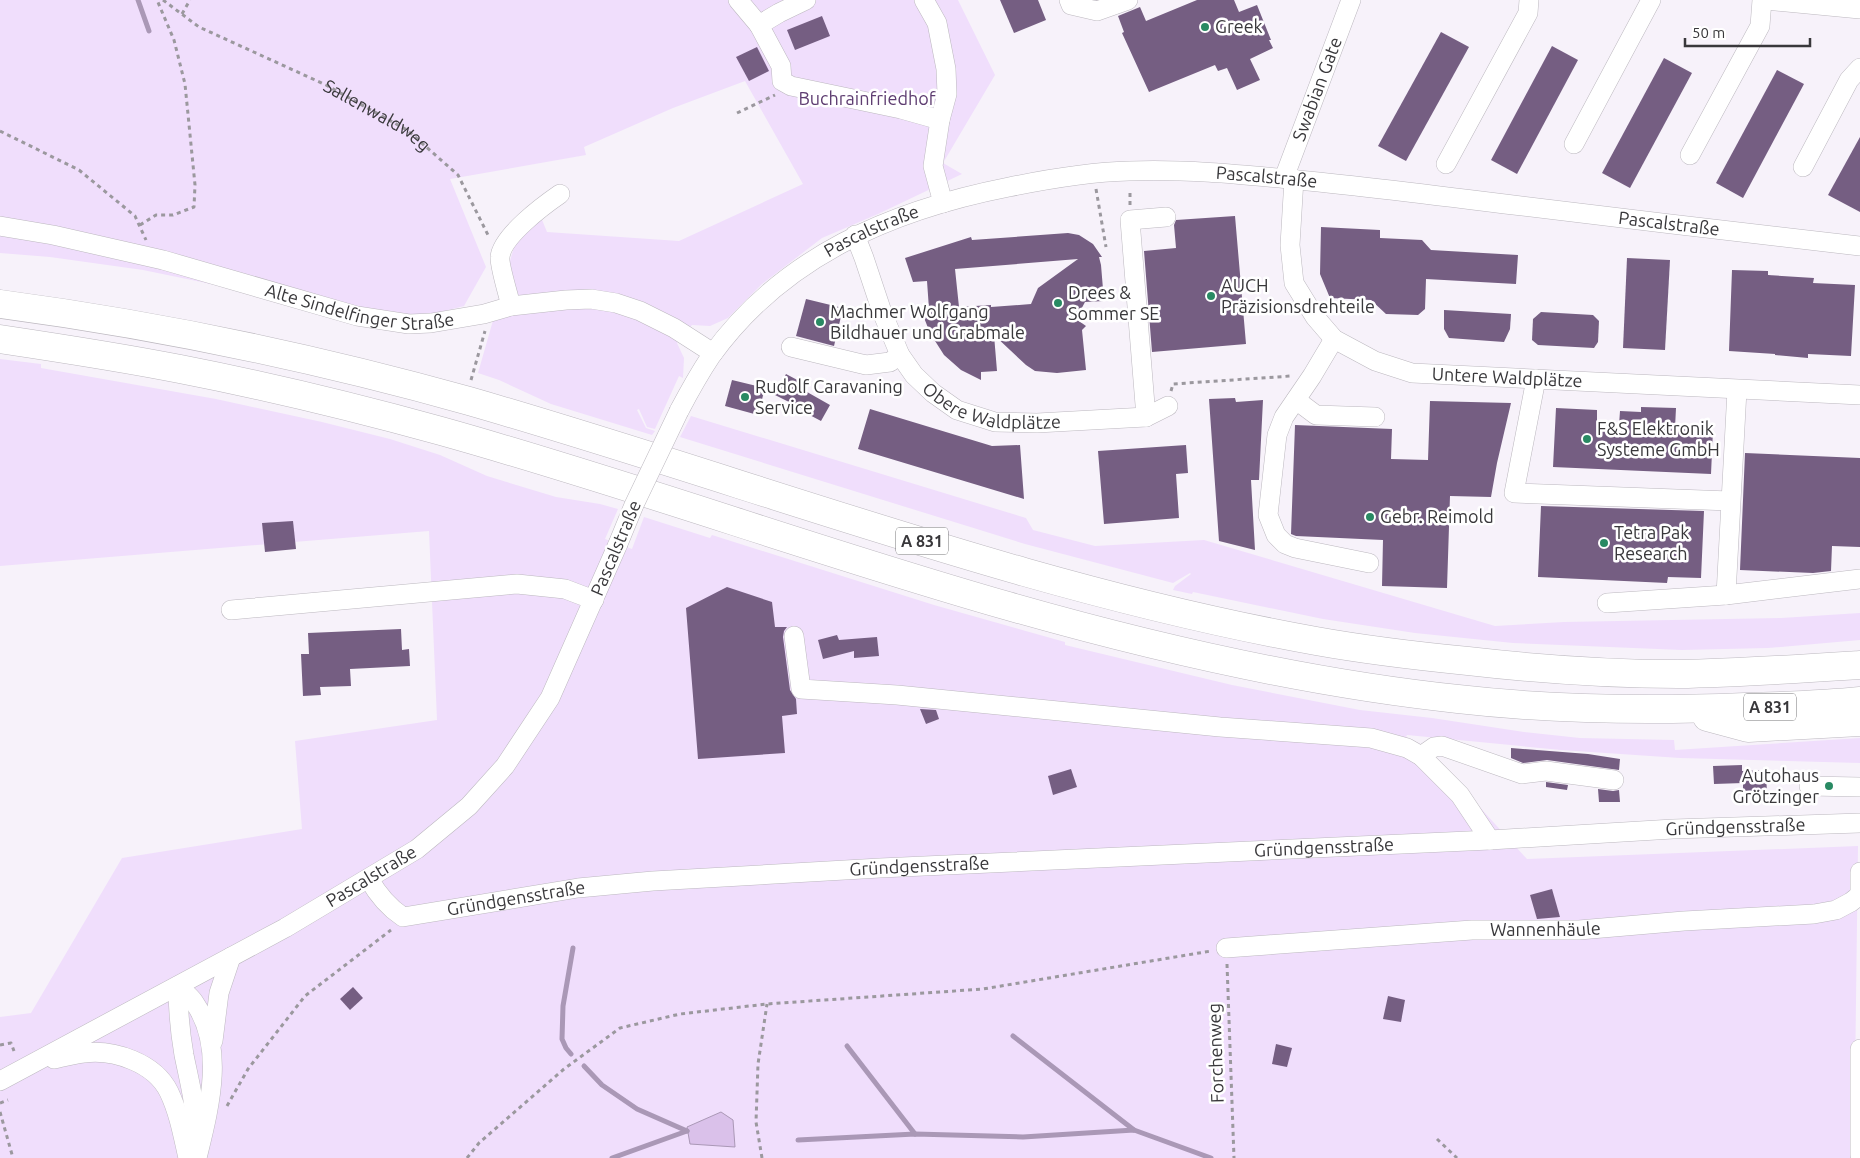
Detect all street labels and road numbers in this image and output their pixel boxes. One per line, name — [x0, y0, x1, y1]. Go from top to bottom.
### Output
street label: Swabian Gate — [1288, 34, 1345, 143]
street label: Sallenwaldweg — [321, 75, 435, 155]
street label: Pascalstraße — [1215, 162, 1318, 191]
street label: Pascalstraße — [820, 200, 921, 260]
street label: Pascalstraße — [1617, 207, 1721, 239]
street label: Alte Sindelfinger Straße — [263, 279, 456, 333]
street label: Untere Waldplätze — [1431, 363, 1583, 390]
street label: Obere Waldplätze — [919, 378, 1061, 432]
street label: Pascalstraße — [586, 497, 644, 598]
road number: A 831 — [896, 528, 948, 554]
road number: A 831 — [1744, 694, 1796, 720]
street label: Gründgensstraße — [1665, 814, 1806, 838]
street label: Gründgensstraße — [1254, 833, 1394, 860]
street label: Pascalstraße — [322, 841, 420, 910]
street label: Gründgensstraße — [849, 852, 990, 879]
street label: Gründgensstraße — [445, 876, 586, 919]
street label: Wannenhäule — [1490, 917, 1601, 939]
street label: Forchenweg — [1203, 1003, 1227, 1103]

